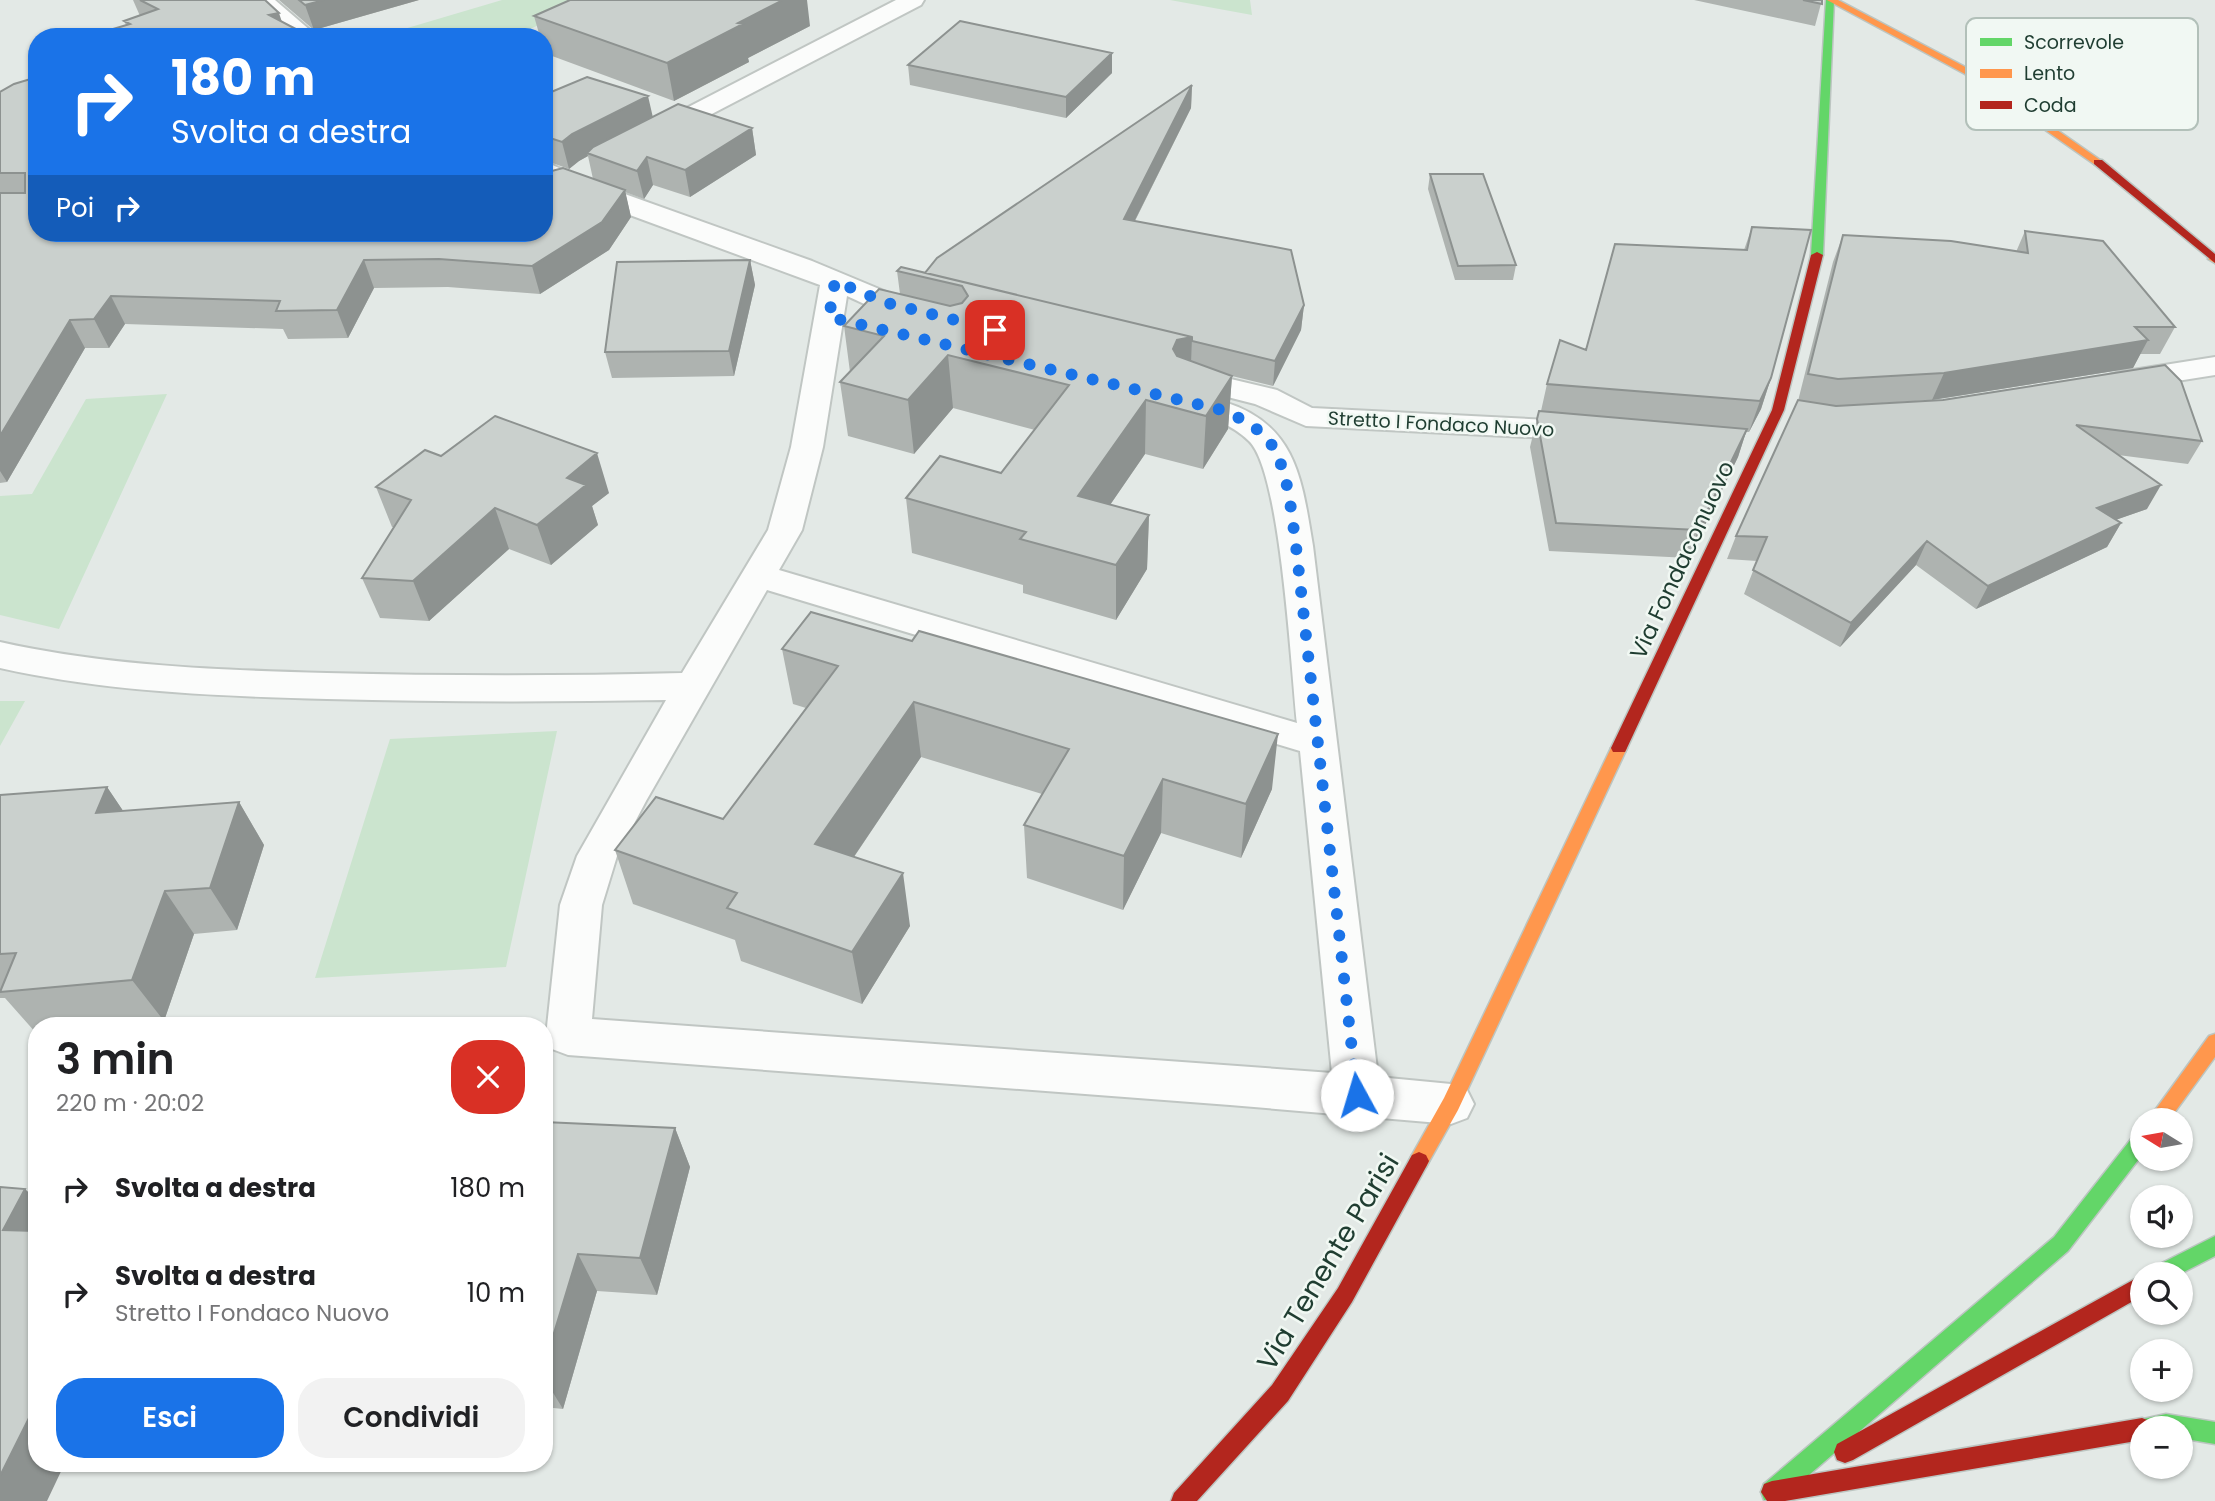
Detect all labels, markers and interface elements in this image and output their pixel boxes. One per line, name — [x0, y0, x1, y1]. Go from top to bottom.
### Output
legend — [1966, 18, 2198, 130]
text: Scorrevole — [2024, 29, 2124, 56]
text: 180 m — [171, 44, 315, 112]
icon: right — [56, 56, 147, 147]
text: Lento — [2024, 60, 2075, 87]
text: Coda — [2024, 92, 2077, 119]
text: Svolta a destra — [171, 109, 411, 154]
icon: right — [108, 189, 146, 227]
text: Poi — [56, 190, 94, 226]
pin — [965, 300, 1025, 360]
icon: arrive — [976, 311, 1014, 349]
street label: Stretto I Fondaco Nuovo — [1327, 405, 1555, 443]
street label: Via Fondaconuovo — [1622, 456, 1742, 664]
text: 3 min — [56, 1030, 175, 1089]
button: close — [451, 1040, 525, 1114]
position arrow — [1320, 1058, 1394, 1132]
text: 220 m · 20:02 — [56, 1087, 204, 1119]
north arrow — [2130, 1108, 2193, 1171]
map controls — [2130, 1108, 2193, 1479]
street label: Via Tenente Parisi — [1248, 1146, 1408, 1378]
icon: right — [56, 1170, 94, 1208]
text: Svolta a destra — [115, 1170, 316, 1206]
text: 180 m — [450, 1170, 525, 1206]
button: sound — [2130, 1185, 2193, 1248]
text: Svolta a destra — [115, 1258, 316, 1294]
button: search — [2130, 1262, 2193, 1325]
icon: right — [56, 1275, 94, 1313]
text: 10 m — [467, 1275, 525, 1311]
text: Stretto I Fondaco Nuovo — [115, 1297, 389, 1329]
button: + — [2130, 1339, 2193, 1402]
button: Esci — [56, 1378, 284, 1458]
button: Condividi — [298, 1378, 525, 1458]
button: − — [2130, 1416, 2193, 1479]

